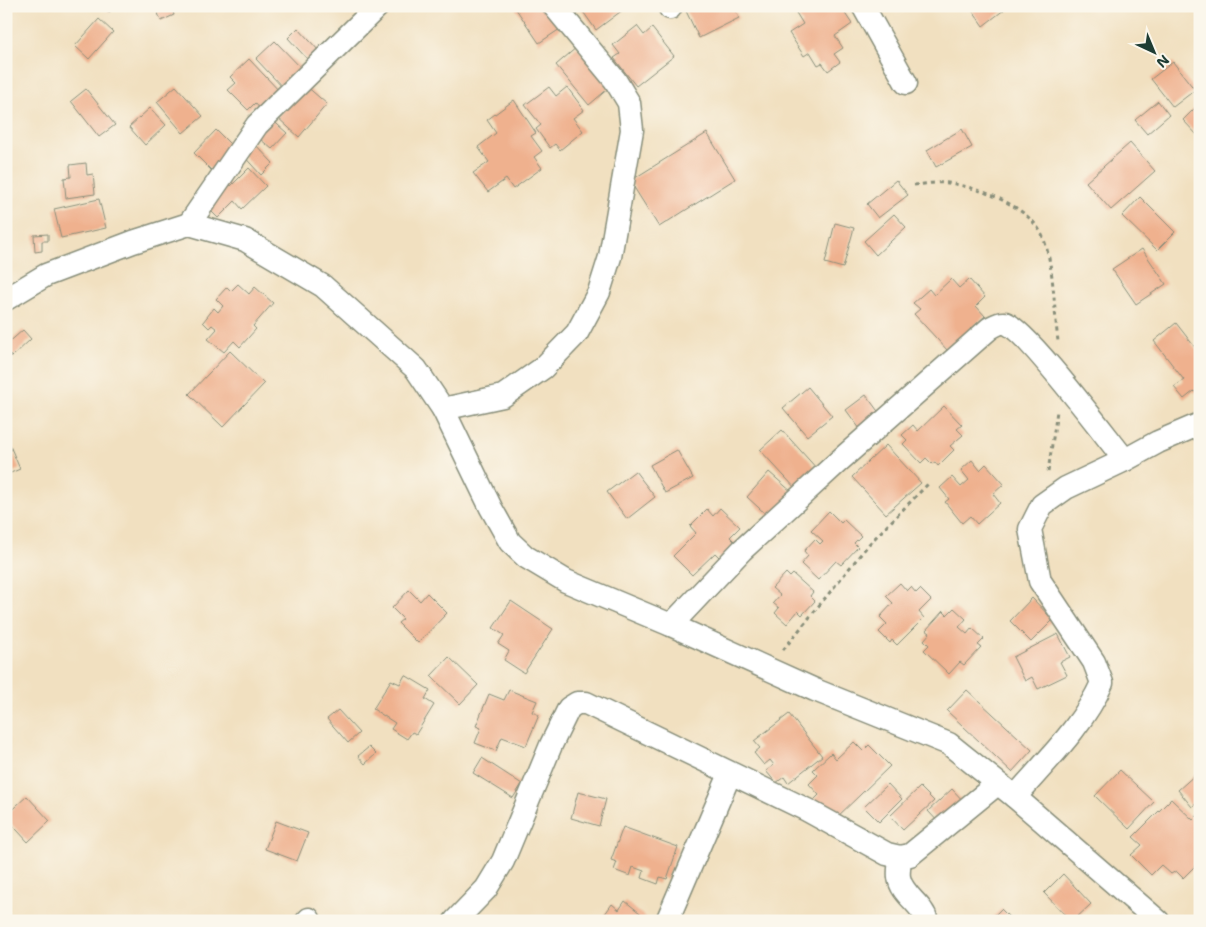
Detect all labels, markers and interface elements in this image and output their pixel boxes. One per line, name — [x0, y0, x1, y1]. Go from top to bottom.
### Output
north arrow — [1128, 28, 1178, 78]
text: N — [1153, 51, 1173, 72]

